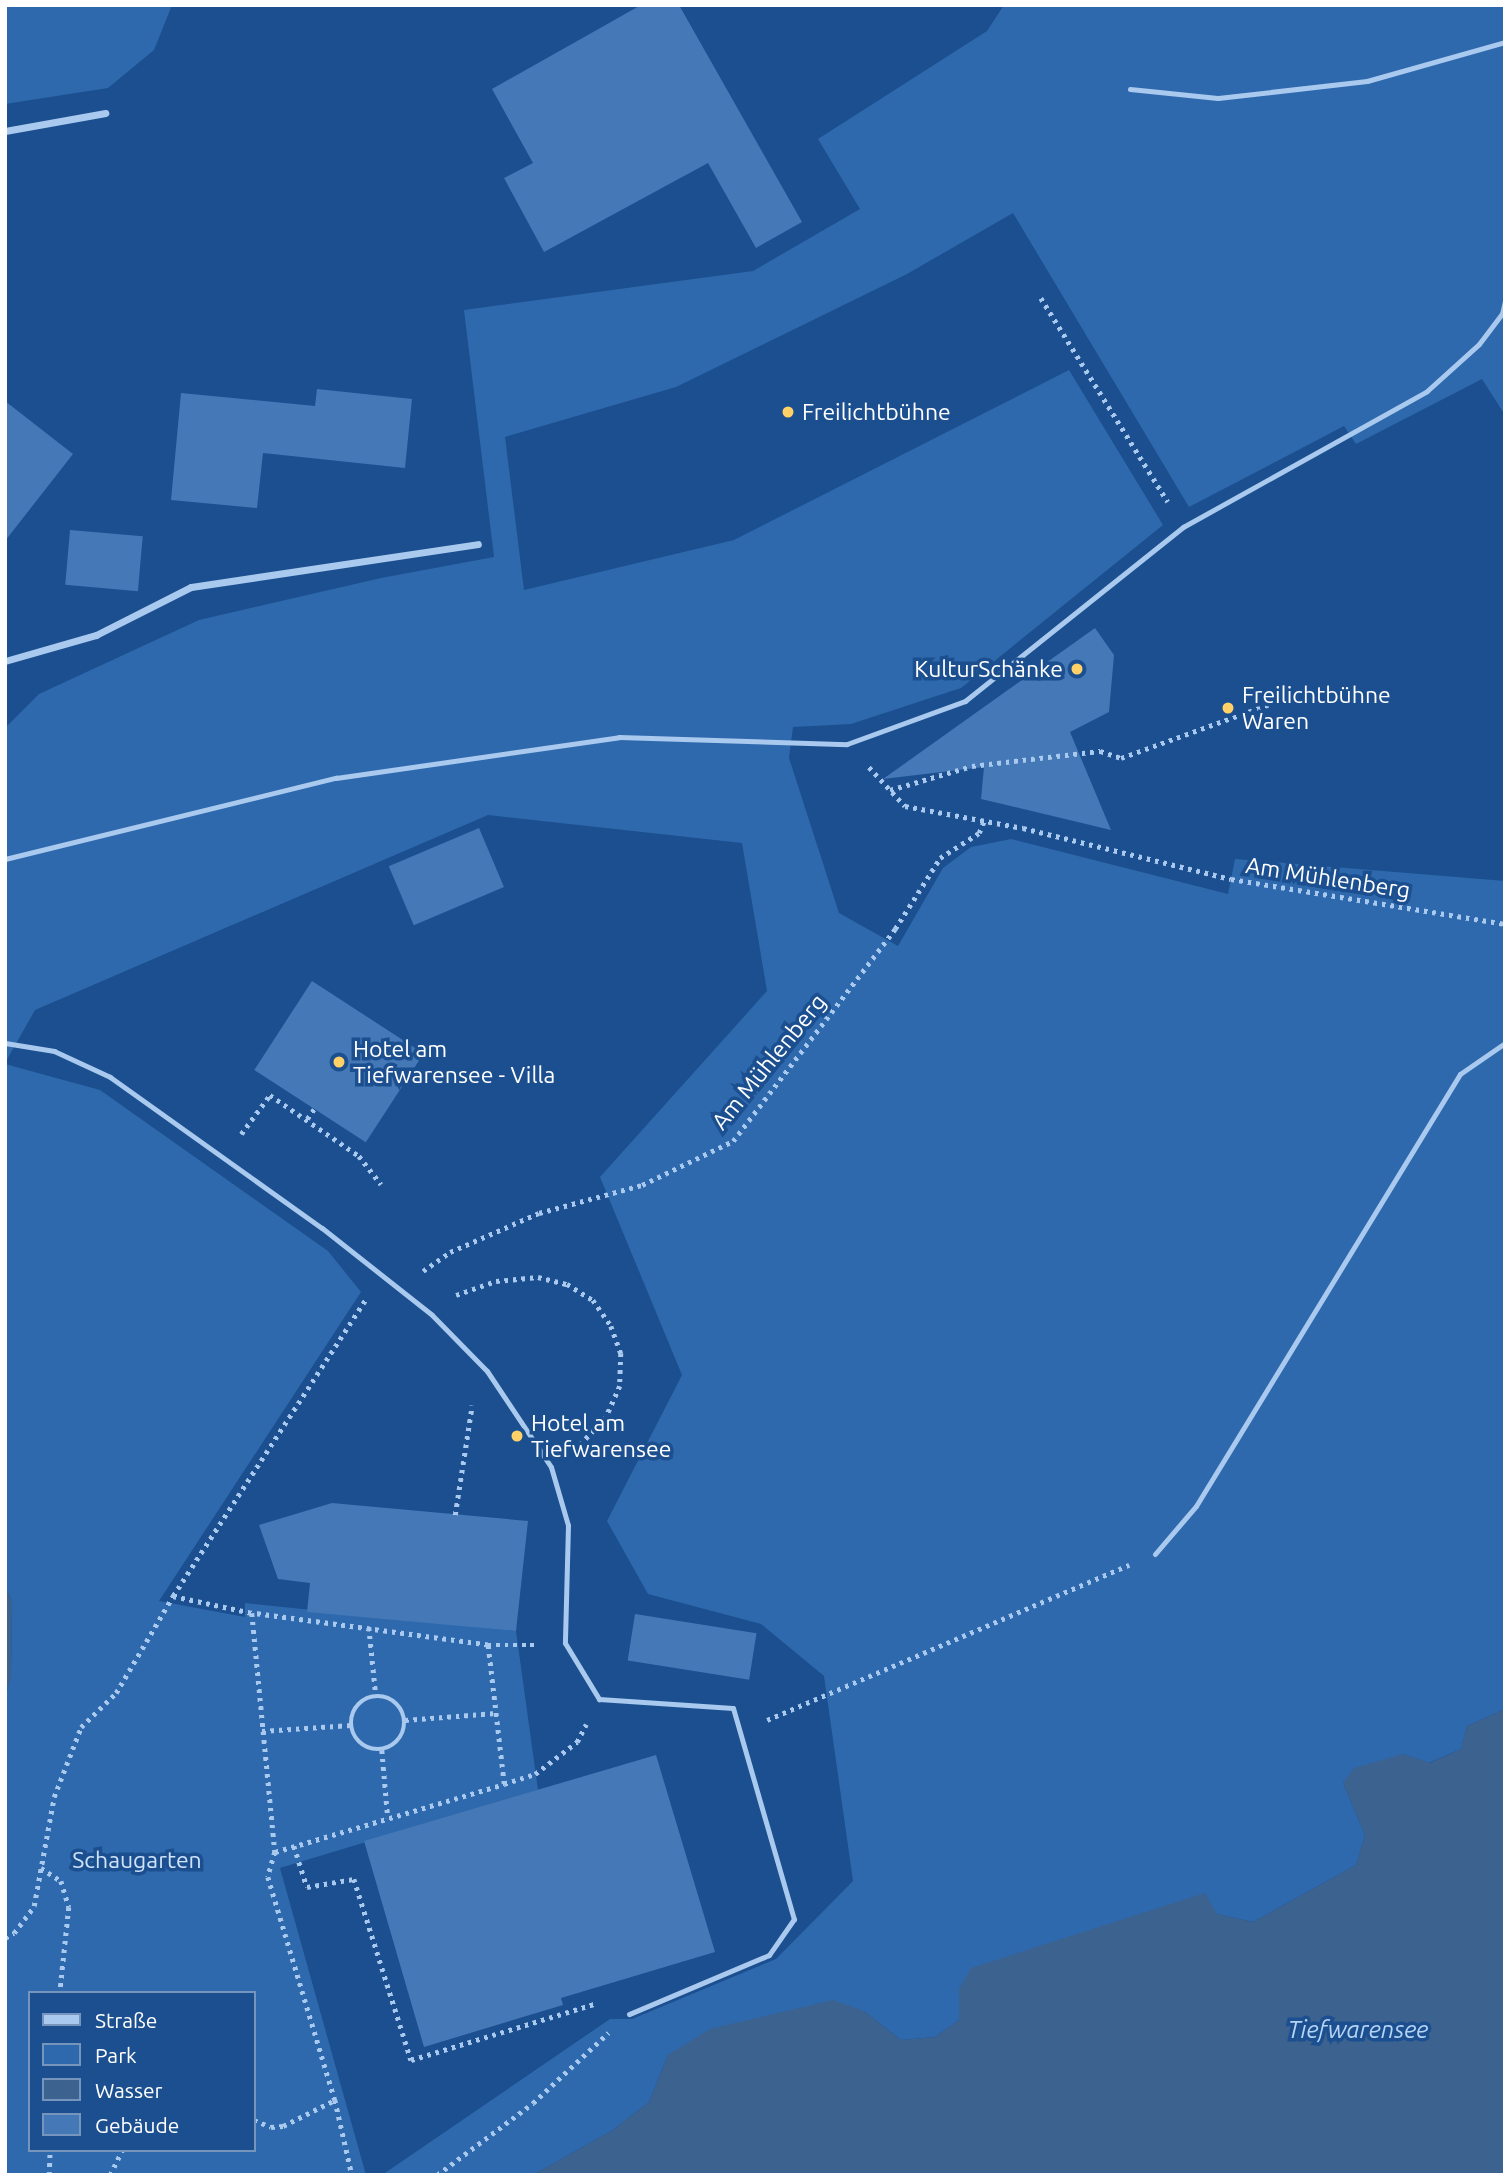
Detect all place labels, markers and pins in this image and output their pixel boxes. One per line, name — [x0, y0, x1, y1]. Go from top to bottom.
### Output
place label: Freilichtbühne — [802, 398, 951, 426]
marker: Freilichtbühne — [780, 404, 796, 420]
place label: KulturSchänke — [914, 655, 1063, 683]
marker: KulturSchänke — [1069, 661, 1085, 677]
place label: Freilichtbühne Waren — [1242, 681, 1391, 735]
marker: Freilichtbühne Waren — [1220, 700, 1236, 716]
place label: Hotel am Tiefwarensee - Villa — [353, 1035, 555, 1089]
marker: Hotel am Tiefwarensee - Villa — [331, 1054, 347, 1070]
place label: Hotel am Tiefwarensee — [531, 1409, 671, 1463]
marker: Hotel am Tiefwarensee — [509, 1428, 525, 1444]

